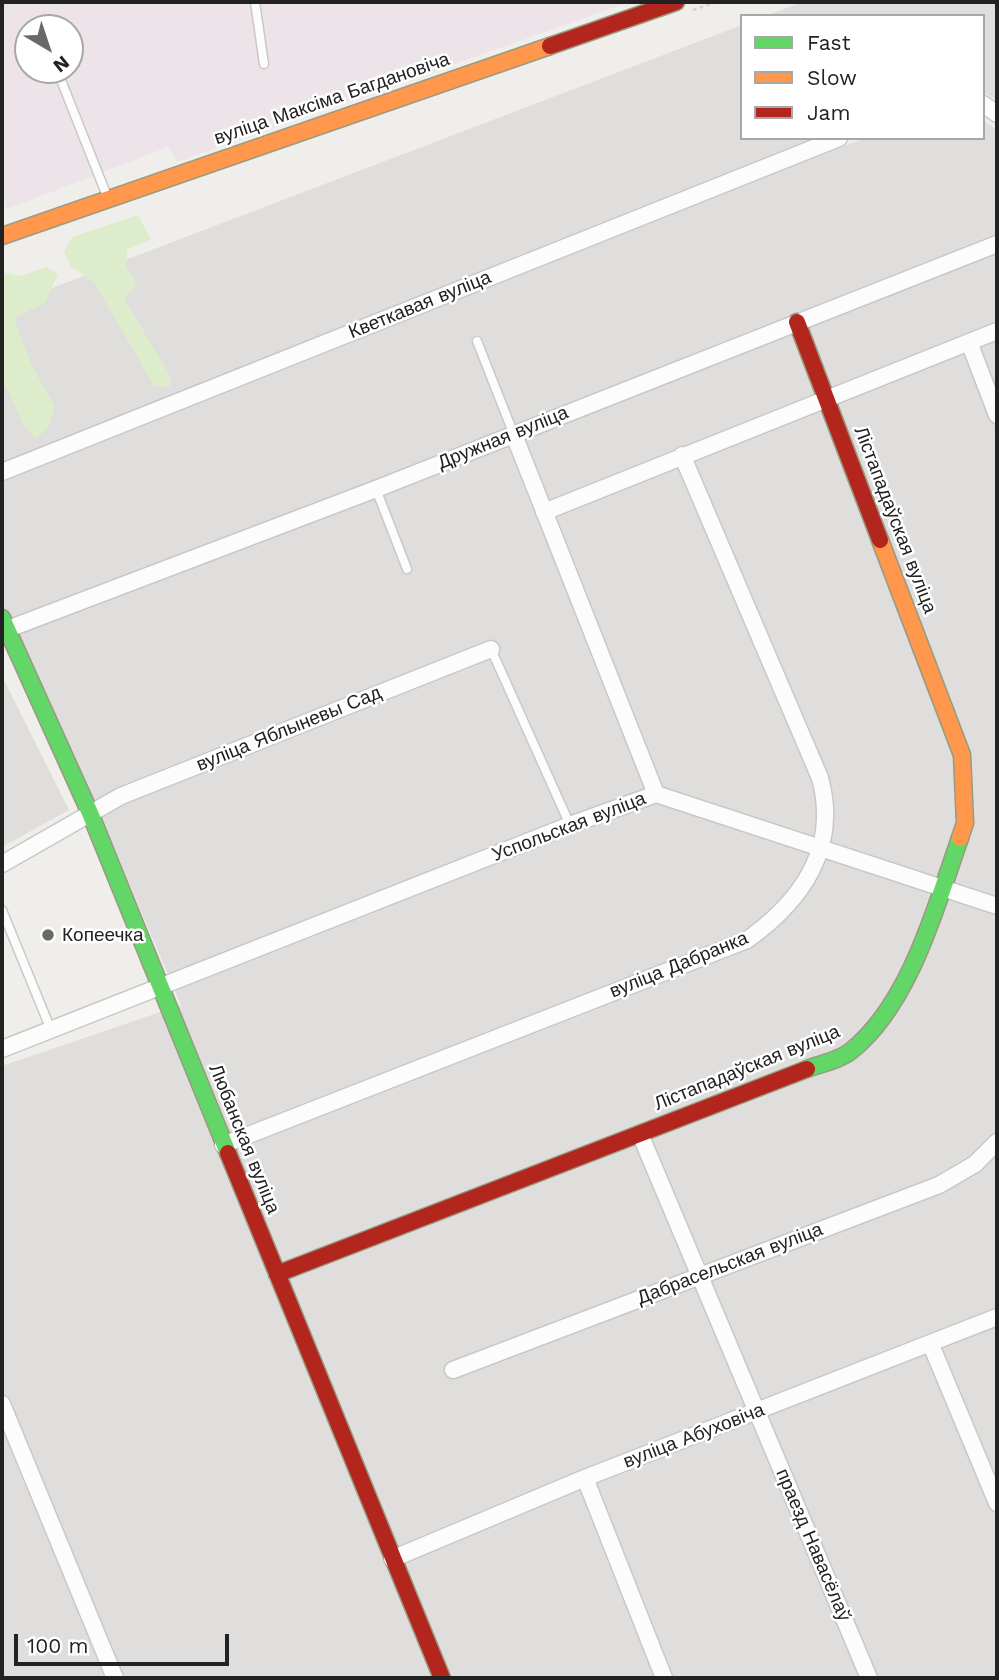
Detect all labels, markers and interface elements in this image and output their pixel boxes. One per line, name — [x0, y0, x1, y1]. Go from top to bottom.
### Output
north arrow — [14, 14, 84, 84]
legend — [740, 14, 985, 140]
text: Fast — [807, 30, 851, 55]
street label: вуліца Максіма Багдановіча — [211, 48, 453, 150]
text: N — [49, 51, 74, 78]
text: Slow — [807, 65, 857, 90]
text: Jam — [807, 100, 850, 125]
street label: Кветкавая вуліца — [345, 266, 495, 344]
street label: Дружная вуліца — [434, 401, 572, 475]
street label: Лістападаўская вуліца — [849, 423, 941, 617]
street label: вуліца Яблыневы Сад — [193, 681, 385, 777]
street label: Успольская вуліца — [489, 787, 649, 867]
place label: Копеечка — [62, 924, 144, 946]
marker: Копеечка — [40, 927, 56, 943]
street label: вуліца Дабранка — [606, 927, 752, 1003]
street label: Лістападаўская вуліца — [651, 1020, 843, 1116]
street label: Любанская вуліца — [204, 1061, 284, 1217]
street label: Дабрасельская вуліца — [634, 1218, 826, 1310]
street label: вуліца Абуховіча — [620, 1399, 768, 1473]
street label: праезд Навасёлаў — [771, 1465, 855, 1625]
scale bar — [18, 1620, 233, 1664]
text: 100 m — [27, 1633, 89, 1658]

